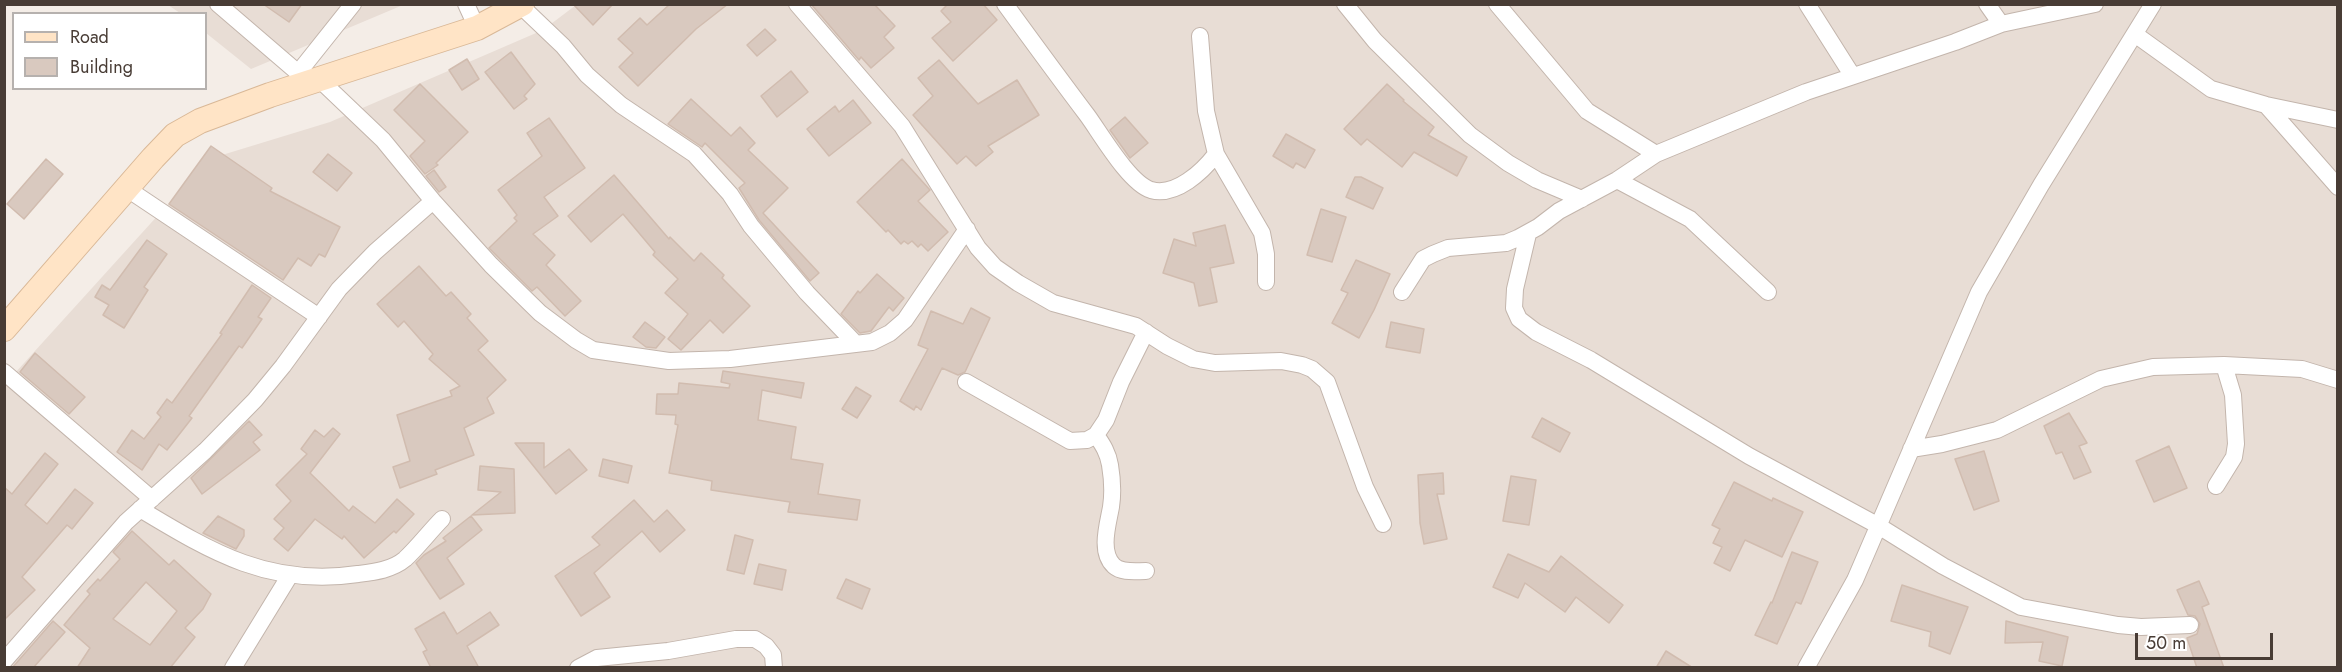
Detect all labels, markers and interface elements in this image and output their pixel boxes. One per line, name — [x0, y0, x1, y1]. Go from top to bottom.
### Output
legend — [12, 12, 207, 90]
text: Road — [70, 24, 109, 50]
text: Building — [70, 54, 133, 80]
scale bar — [2138, 621, 2276, 659]
text: 50 m — [2146, 630, 2186, 656]

